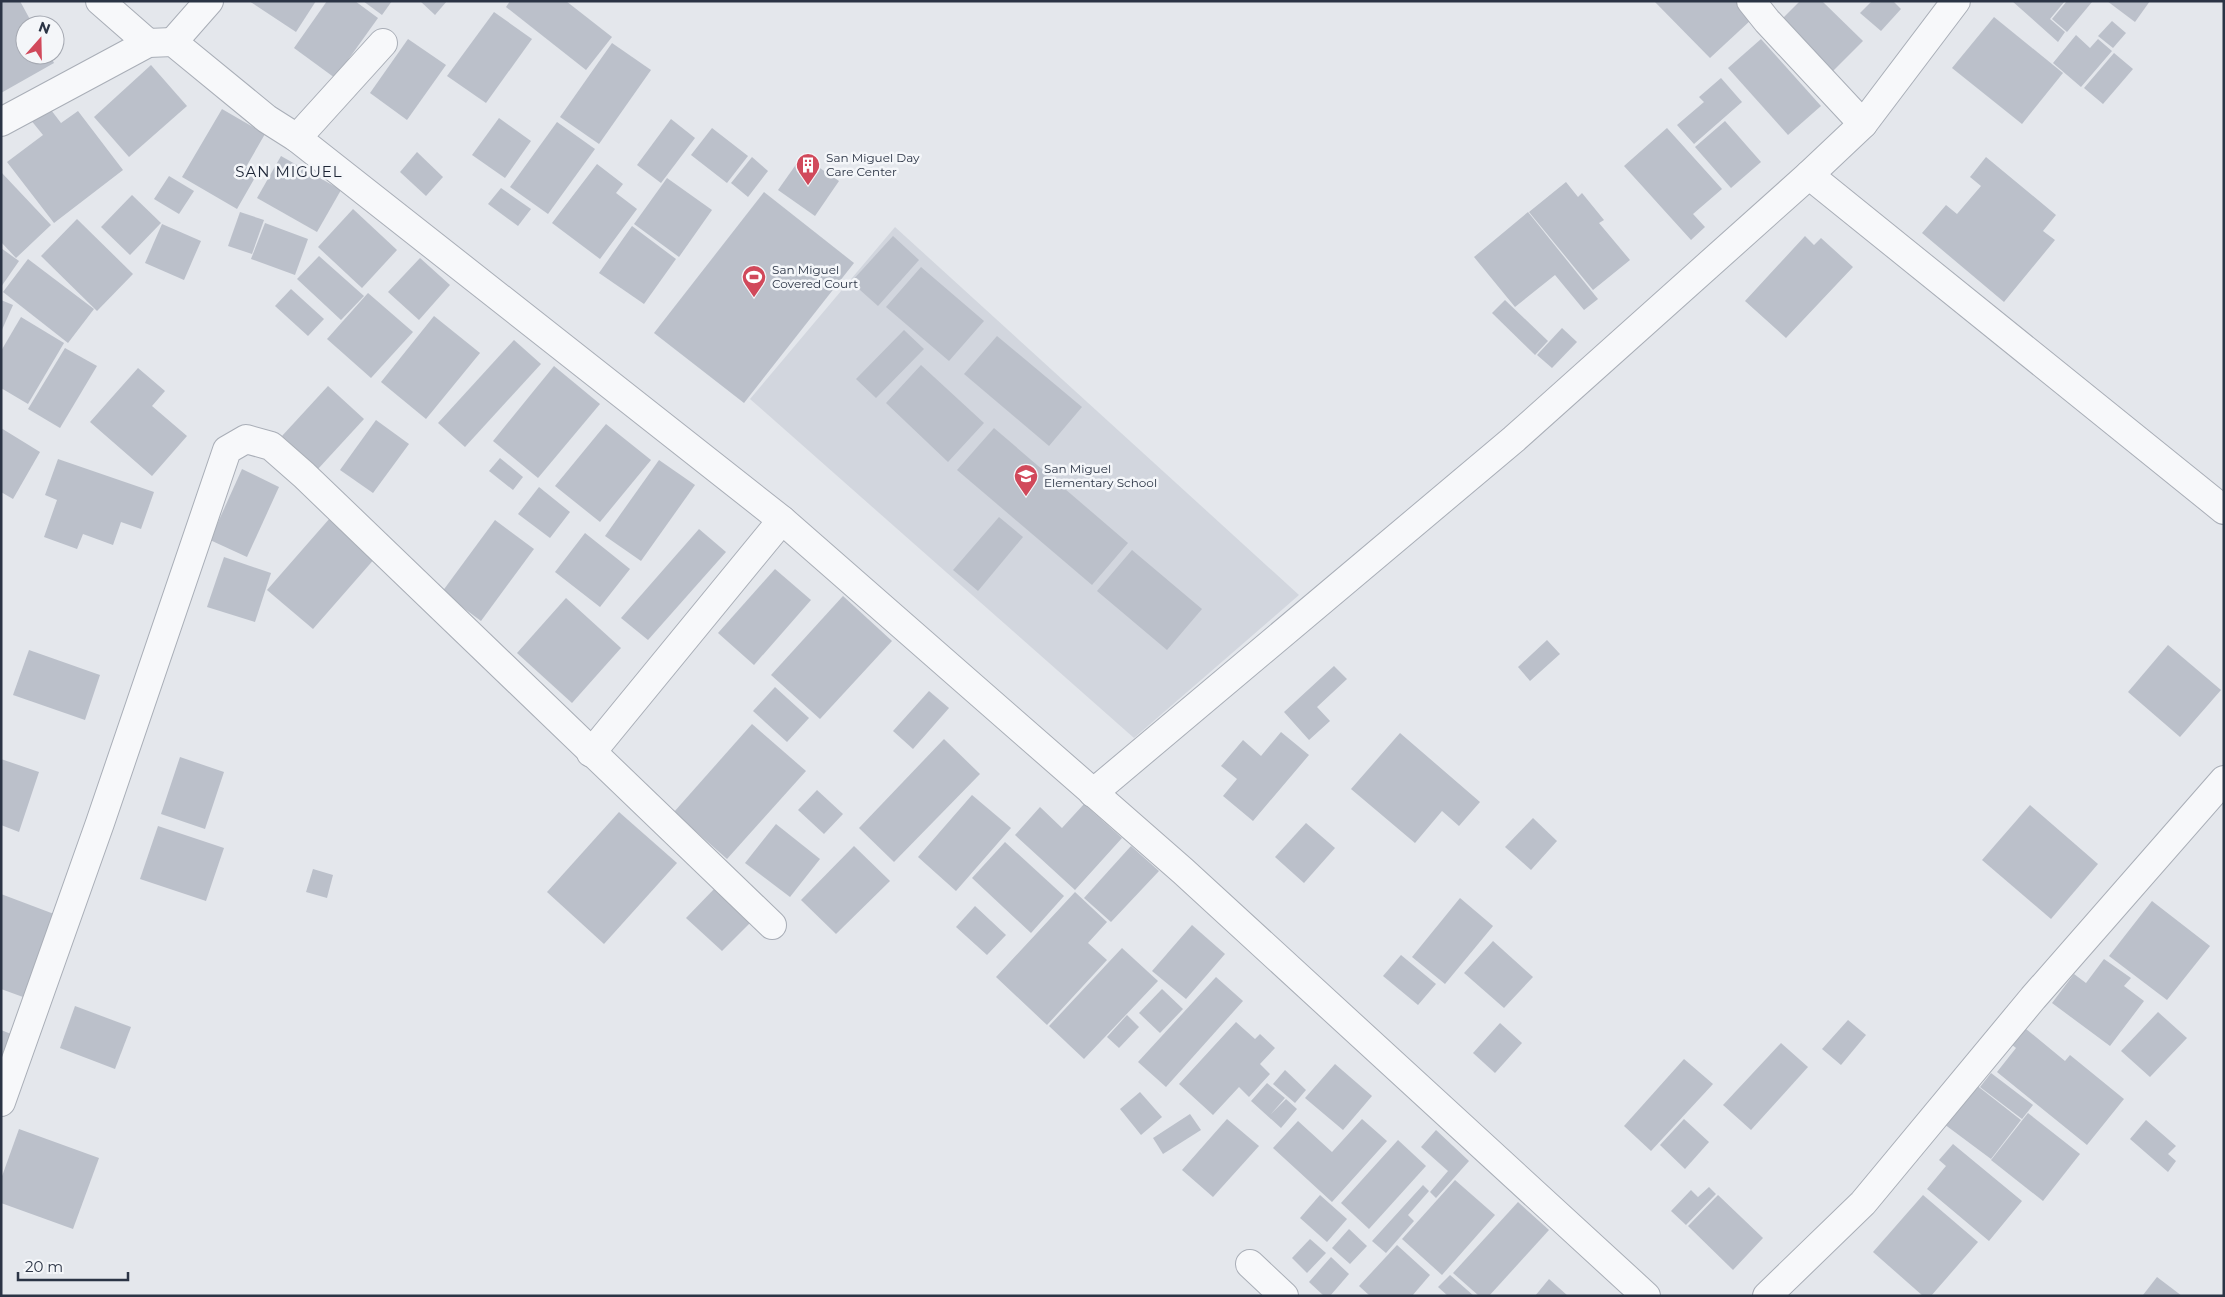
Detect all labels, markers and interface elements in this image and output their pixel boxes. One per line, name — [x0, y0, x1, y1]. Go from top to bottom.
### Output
north arrow — [15, 15, 65, 65]
text: N — [36, 17, 53, 38]
place label: San Miguel Day Care Center — [826, 150, 920, 179]
building icon: San Miguel Day Care Center — [795, 152, 821, 186]
district label: SAN MIGUEL — [235, 162, 343, 181]
place label: San Miguel Covered Court — [772, 262, 858, 291]
sports icon: San Miguel Covered Court — [741, 264, 767, 298]
place label: San Miguel Elementary School — [1044, 461, 1157, 490]
school or university icon: San Miguel Elementary School — [1013, 463, 1039, 497]
scale bar — [18, 1250, 128, 1282]
text: 20 m — [25, 1257, 63, 1276]

